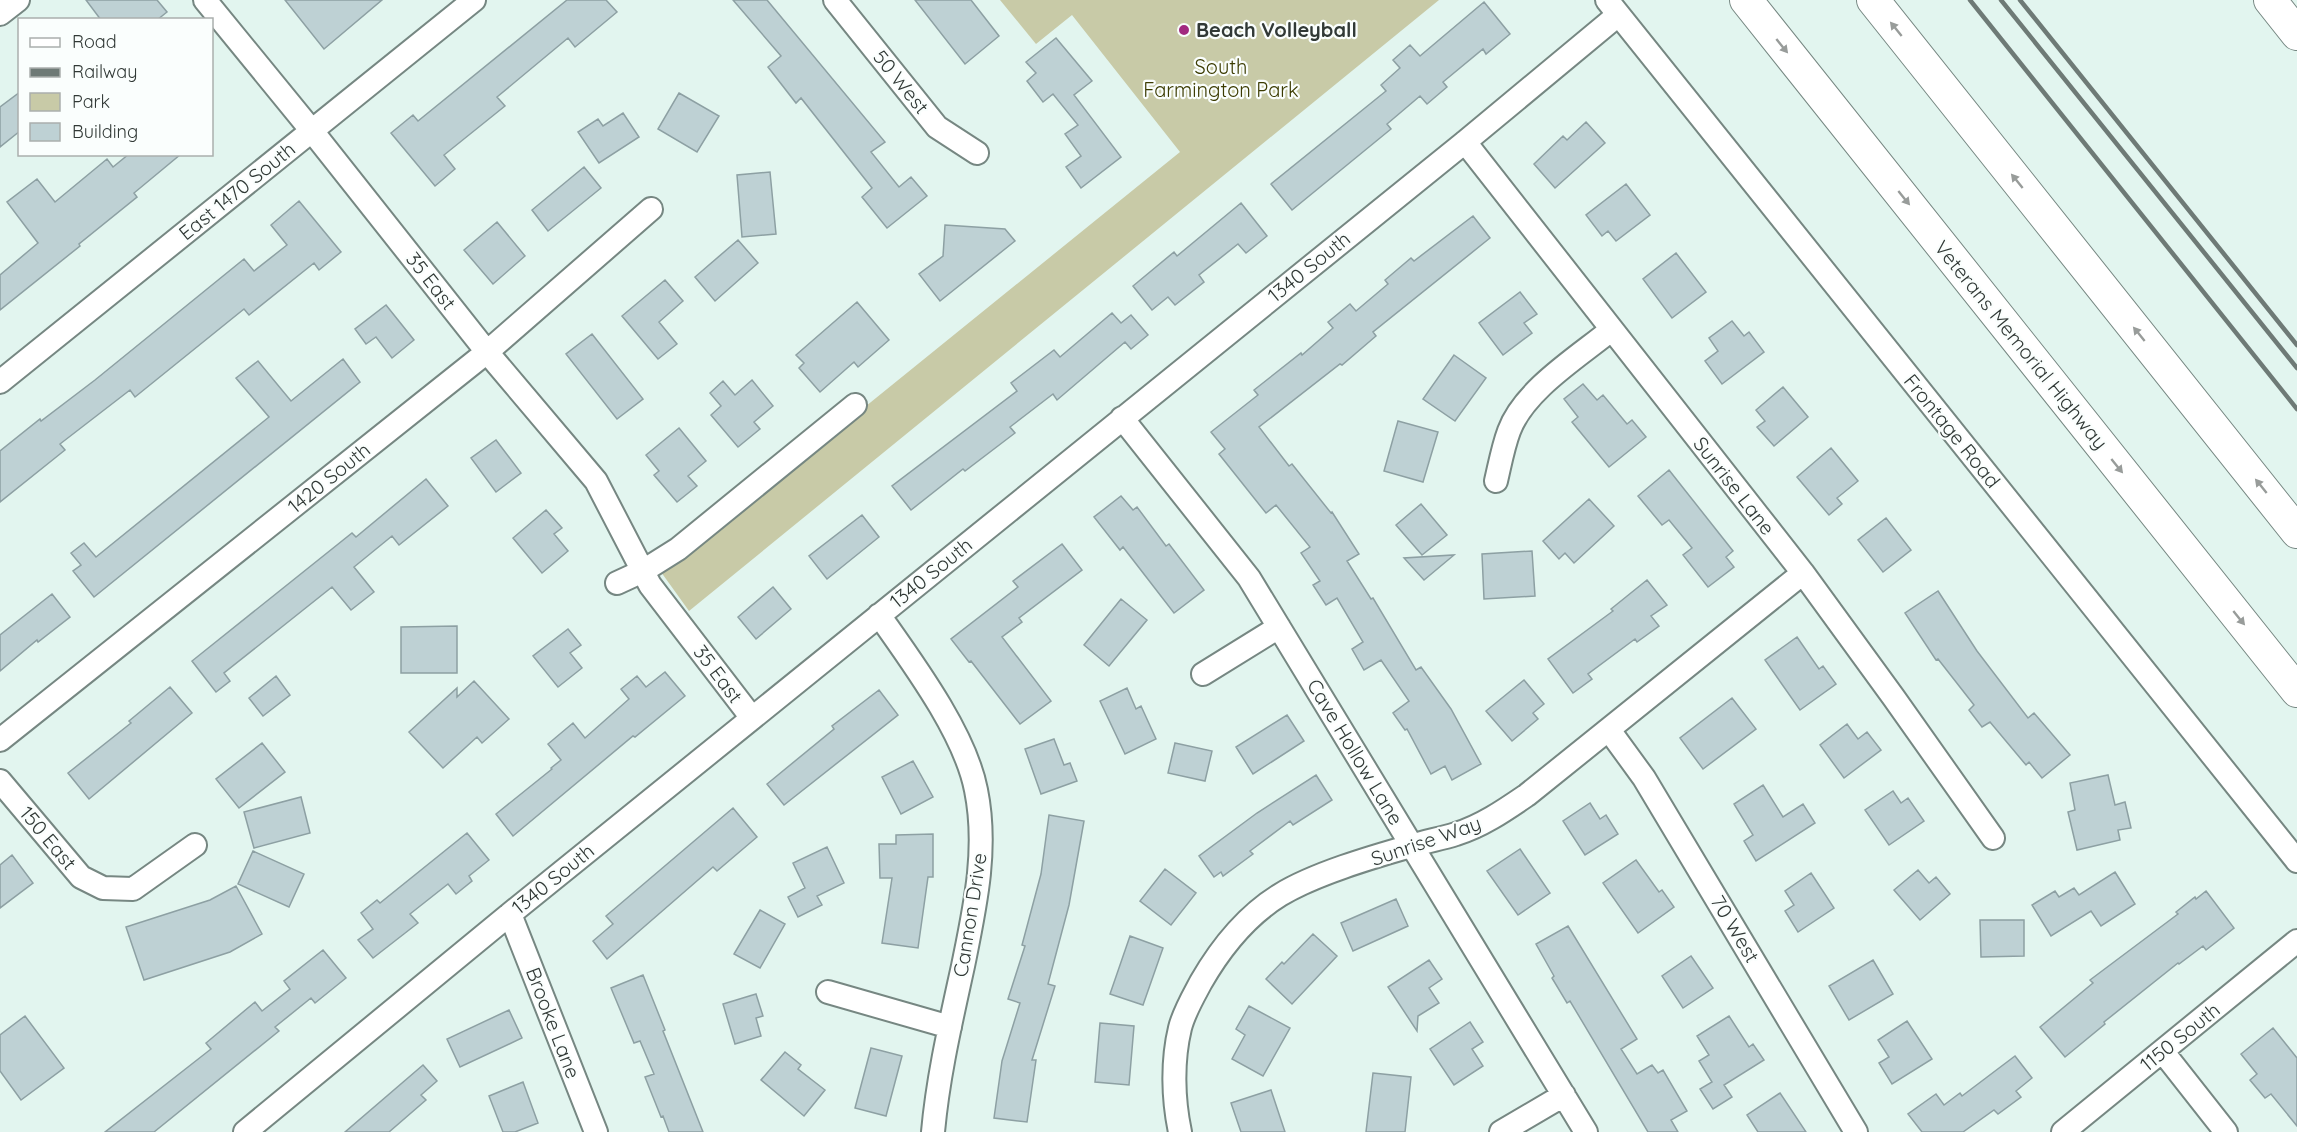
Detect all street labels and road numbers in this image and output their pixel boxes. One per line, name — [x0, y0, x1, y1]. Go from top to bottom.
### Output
street label: 50 West — [868, 45, 935, 119]
street label: East 1470 South — [173, 136, 300, 245]
street label: 1340 South — [1262, 226, 1355, 307]
street label: Veterans Memorial Highway — [1929, 235, 2113, 454]
street label: 35 East — [401, 247, 462, 315]
street label: Frontage Road — [1899, 369, 2006, 493]
street label: Sunrise Lane — [1688, 432, 1781, 540]
street label: 1420 South — [282, 437, 375, 518]
street label: 1340 South — [884, 532, 977, 613]
street label: 35 East — [688, 640, 749, 708]
street label: Cave Hollow Lane — [1302, 674, 1409, 829]
street label: 150 East — [15, 801, 82, 875]
street label: Sunrise Way — [1367, 810, 1484, 871]
street label: 1340 South — [506, 838, 599, 919]
street label: Cannon Drive — [947, 851, 992, 979]
street label: 70 West — [1706, 891, 1765, 967]
street label: Brooke Lane — [521, 964, 586, 1082]
street label: 1150 South — [2135, 997, 2225, 1077]

